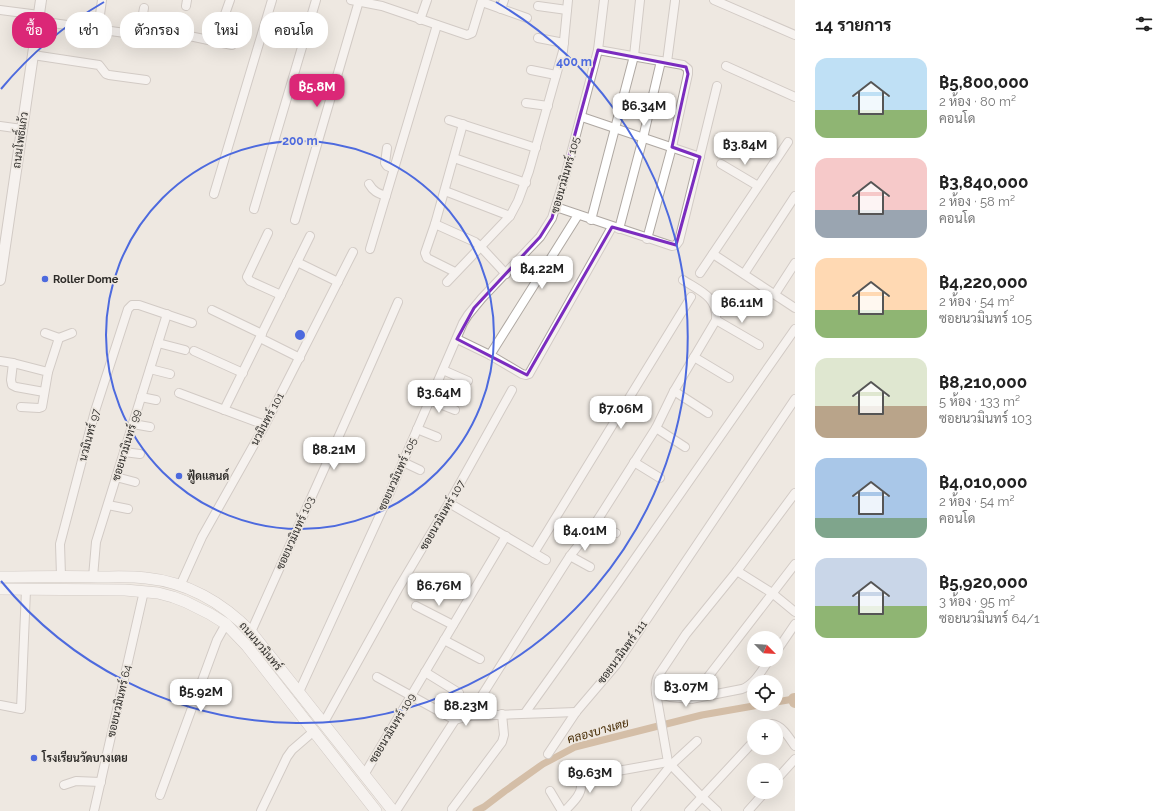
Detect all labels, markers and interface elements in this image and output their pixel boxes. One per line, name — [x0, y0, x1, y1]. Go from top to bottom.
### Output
chip: ซื้อ — [12, 12, 57, 48]
chip: เช่า — [65, 12, 112, 48]
chip: ตัวกรอง — [120, 12, 194, 48]
chip: ใหม่ — [202, 12, 252, 48]
chip: คอนโด — [260, 12, 328, 48]
icon: filters — [1133, 13, 1155, 35]
text: 14 รายการ — [815, 15, 892, 35]
text: 400 m — [556, 55, 592, 69]
text: ฿5,800,000 — [939, 72, 1029, 92]
pin: ฿5.8M — [289, 74, 345, 108]
icon: home — [847, 74, 895, 122]
text: ฿5.8M — [298, 79, 336, 94]
pin: ฿6.34M — [611, 93, 677, 127]
text: 2 ห้อง · 80 m² — [939, 94, 1016, 109]
text: ฿6.34M — [622, 98, 666, 113]
street label: ถนนโพธิ์แก้ว — [5, 110, 31, 169]
text: คอนโด — [939, 111, 975, 126]
pin: ฿3.84M — [712, 132, 778, 166]
text: 200 m — [282, 134, 318, 148]
street label: ซอยนวมินทร์ 105 — [546, 135, 583, 215]
text: ฿3.84M — [723, 137, 767, 152]
text: ฿3,840,000 — [939, 172, 1028, 192]
icon: home — [847, 174, 895, 222]
text: 2 ห้อง · 58 m² — [939, 194, 1015, 209]
text: คอนโด — [939, 211, 975, 226]
pin: ฿4.22M — [509, 256, 575, 290]
text: ฿4.22M — [520, 261, 564, 276]
text: ฿4,220,000 — [939, 272, 1028, 292]
place label: Roller Dome — [53, 273, 119, 286]
marker: Roller Dome — [40, 274, 50, 284]
icon: home — [847, 274, 895, 322]
pin: ฿6.11M — [709, 290, 775, 324]
text: 2 ห้อง · 54 m² — [939, 294, 1014, 309]
text: ฿6.11M — [721, 295, 763, 310]
text: ซอยนวมินทร์ 105 — [939, 311, 1032, 326]
centre of rings — [293, 328, 307, 342]
text: ฿8,210,000 — [939, 372, 1027, 392]
icon: home — [847, 374, 895, 422]
pin: ฿3.64M — [406, 380, 472, 414]
text: ฿3.64M — [417, 385, 461, 400]
street label: นวมินทร์ 101 — [246, 389, 287, 448]
text: 5 ห้อง · 133 m² — [939, 394, 1020, 409]
pin: ฿7.06M — [588, 396, 654, 430]
text: ฿7.06M — [599, 401, 643, 416]
street label: นวมินทร์ 97 — [74, 407, 103, 463]
street label: ซอยนวมินทร์ 99 — [108, 407, 144, 483]
text: ซอยนวมินทร์ 103 — [939, 411, 1032, 426]
street label: ซอยนวมินทร์ 105 — [374, 435, 419, 513]
pin: ฿8.21M — [301, 437, 367, 471]
text: ฿8.21M — [312, 442, 356, 457]
place label: ฟู้ดแลนด์ — [187, 468, 230, 484]
marker: ฟู้ดแลนด์ — [174, 471, 184, 481]
text: ฿4,010,000 — [939, 472, 1027, 492]
icon: home — [847, 474, 895, 522]
street label: ซอยนวมินทร์ 107 — [415, 477, 468, 553]
street label: ซอยนวมินทร์ 103 — [272, 494, 317, 572]
text: 2 ห้อง · 54 m² — [939, 494, 1014, 509]
text: คอนโด — [939, 511, 975, 526]
pin: ฿4.01M — [552, 518, 618, 552]
text: ฿4.01M — [563, 523, 607, 538]
text: ฿5,920,000 — [939, 572, 1028, 592]
pin: ฿6.76M — [406, 573, 472, 607]
icon: home — [847, 574, 895, 622]
text: ฿6.76M — [417, 578, 461, 593]
text: 3 ห้อง · 95 m² — [939, 594, 1015, 609]
text: ซอยนวมินทร์ 64/1 — [939, 611, 1040, 626]
street label: ซอยนวมินทร์ 111 — [593, 617, 650, 687]
street label: ถนนนวมินทร์ — [237, 618, 286, 673]
north arrow — [747, 631, 783, 667]
map controls — [747, 631, 783, 799]
street label: ซอยนวมินทร์ 64 — [103, 663, 134, 739]
pin: ฿3.07M — [653, 674, 719, 708]
button: locate — [747, 675, 783, 711]
pin: ฿5.92M — [168, 679, 234, 713]
text: ฿3.07M — [664, 679, 708, 694]
text: ฿5.92M — [179, 684, 223, 699]
street label: ซอยนวมินทร์ 109 — [365, 690, 418, 766]
pin: ฿8.23M — [433, 693, 499, 727]
text: ฿8.23M — [444, 698, 488, 713]
water label: คลองบางเตย — [566, 715, 631, 746]
button: + — [747, 719, 783, 755]
place label: โรงเรียนวัดบางเตย — [41, 750, 128, 765]
marker: โรงเรียนวัดบางเตย — [29, 753, 39, 763]
pin: ฿9.63M — [557, 760, 623, 794]
button: − — [747, 763, 783, 799]
text: ฿9.63M — [568, 765, 612, 780]

